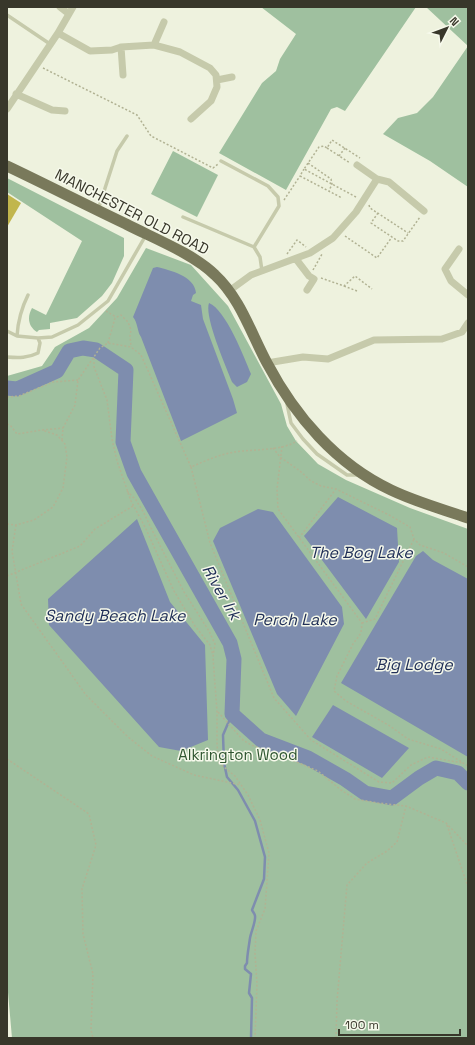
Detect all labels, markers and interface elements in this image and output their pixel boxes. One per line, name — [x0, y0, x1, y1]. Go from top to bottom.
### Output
north arrow — [427, 8, 467, 48]
text: N — [447, 14, 462, 29]
street label: MANCHESTER OLD ROAD — [52, 164, 213, 259]
water label: The Bog Lake — [309, 542, 413, 563]
water label: River Irk — [197, 561, 247, 626]
water label: Sandy Beach Lake — [44, 605, 186, 626]
water label: Perch Lake — [253, 609, 337, 630]
water label: Big Lodge — [375, 654, 453, 675]
park label: Alkrington Wood — [178, 745, 298, 764]
scale bar — [339, 1011, 460, 1037]
text: 100 m — [345, 1017, 379, 1033]

